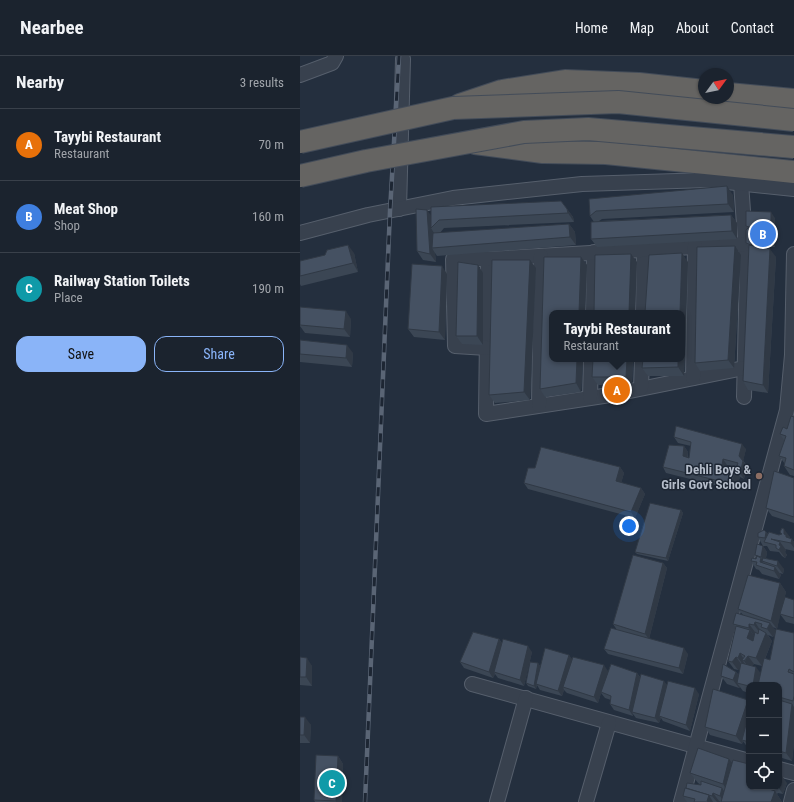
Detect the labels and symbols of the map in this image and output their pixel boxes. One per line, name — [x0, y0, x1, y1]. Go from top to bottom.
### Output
north arrow — [698, 68, 734, 104]
pin: B — [750, 219, 776, 249]
pin: A — [604, 375, 630, 405]
place label: Dehli Boys & Girls Govt School — [661, 462, 751, 492]
marker: Dehli Boys & Girls Govt School — [754, 471, 764, 481]
your location — [619, 516, 639, 536]
pin: C — [319, 768, 345, 798]

